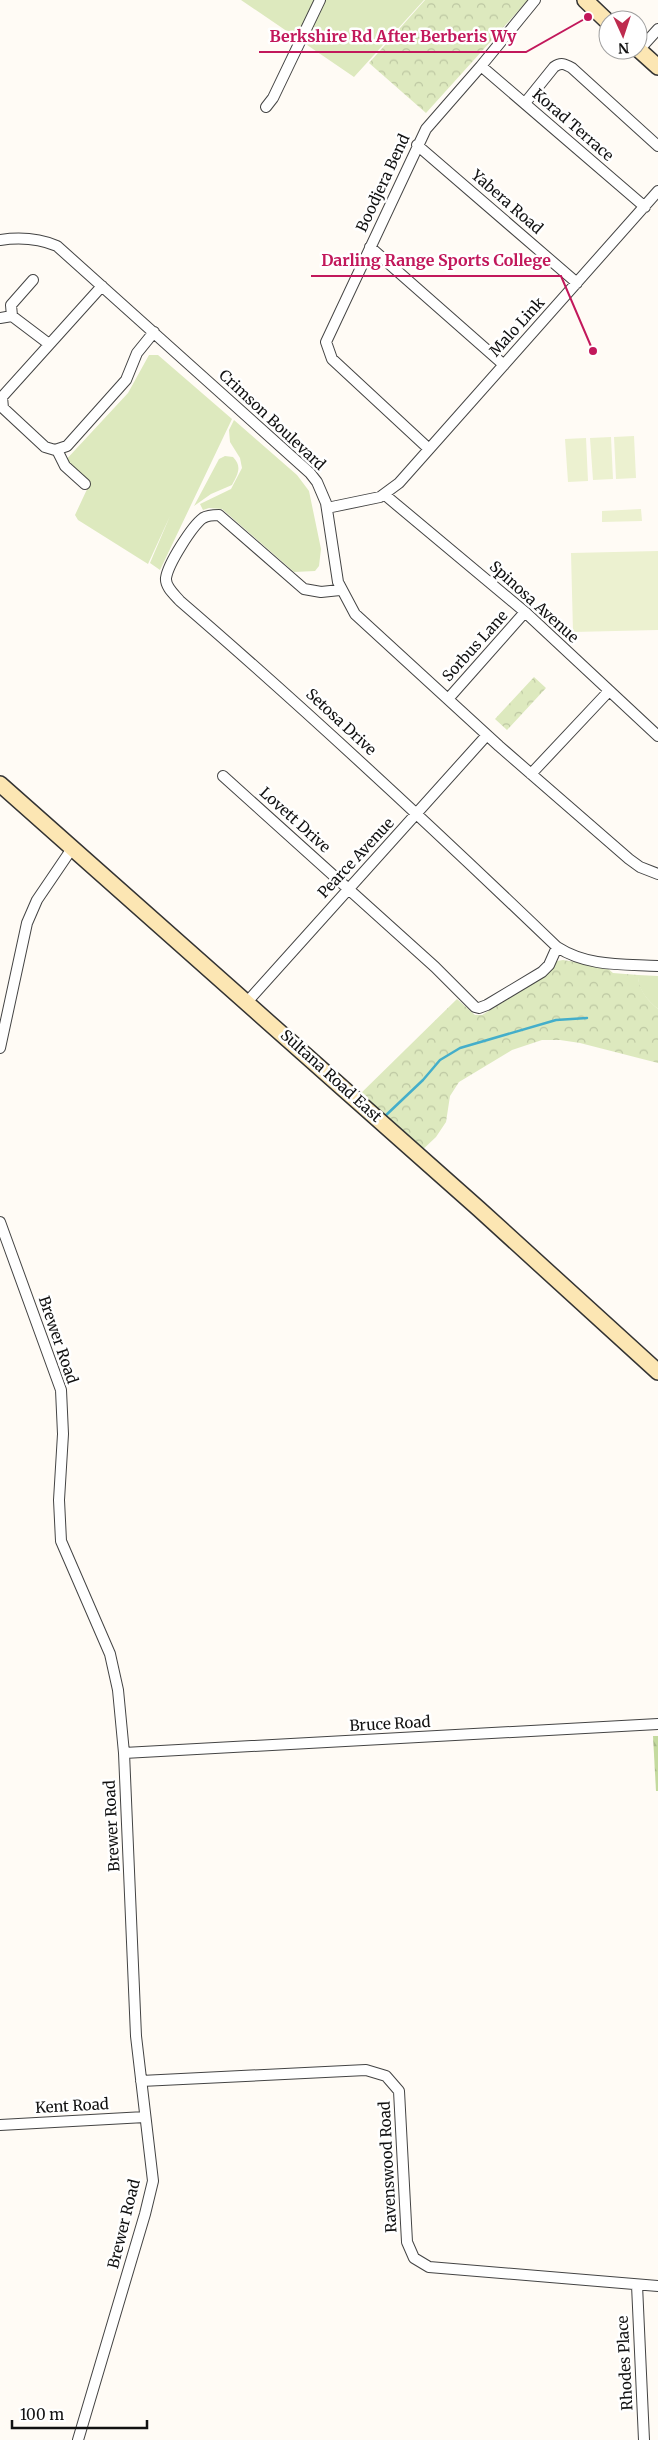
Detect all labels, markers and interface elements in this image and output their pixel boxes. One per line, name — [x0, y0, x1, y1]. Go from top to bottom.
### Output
north arrow — [598, 10, 648, 60]
callout: Berkshire Rd After Berberis Wy — [259, 21, 526, 52]
text: Berkshire Rd After Berberis Wy — [270, 26, 517, 46]
text: N — [618, 39, 630, 57]
street label: Korad Terrace — [529, 84, 618, 165]
street label: Boodjera Bend — [352, 131, 413, 235]
street label: Yabera Road — [467, 165, 547, 238]
callout: Darling Range Sports College — [311, 245, 561, 276]
text: Darling Range Sports College — [321, 250, 551, 270]
street label: Malo Link — [485, 293, 549, 360]
street label: Crimson Boulevard — [215, 365, 330, 474]
street label: Spinosa Avenue — [486, 557, 583, 647]
street label: Sorbus Lane — [438, 606, 512, 685]
street label: Setosa Drive — [302, 684, 381, 759]
street label: Lovett Drive — [256, 783, 335, 856]
street label: Pearce Avenue — [314, 813, 398, 902]
street label: Sultana Road East — [277, 1025, 386, 1126]
street label: Brewer Road — [35, 1293, 82, 1386]
street label: Bruce Road — [349, 1712, 431, 1735]
street label: Brewer Road — [100, 1780, 123, 1872]
street label: Kent Road — [35, 2094, 109, 2117]
street label: Ravenswood Road — [375, 2101, 400, 2233]
street label: Brewer Road — [103, 2177, 144, 2271]
street label: Rhodes Place — [613, 2315, 636, 2411]
scale bar — [12, 2398, 148, 2430]
text: 100 m — [20, 2405, 64, 2424]

